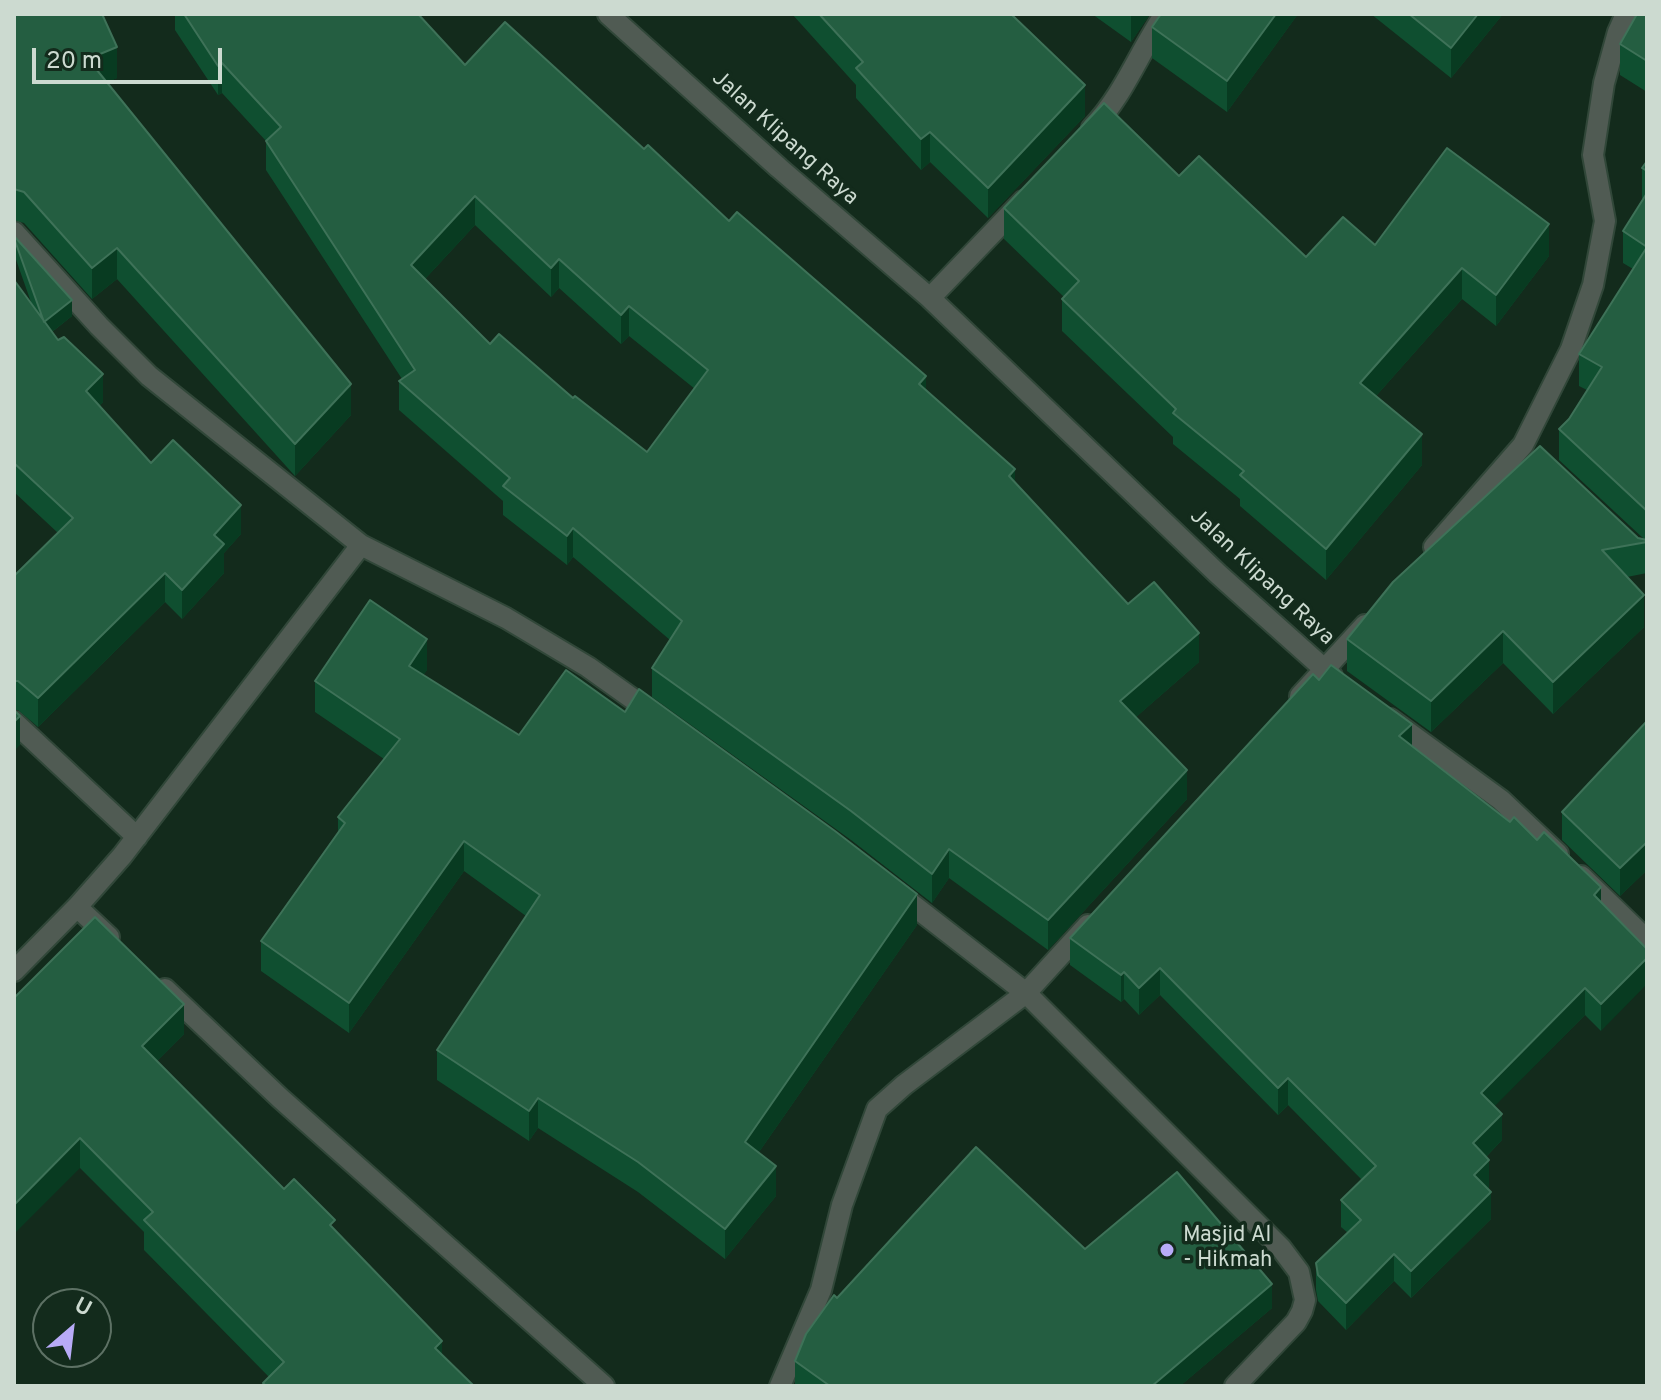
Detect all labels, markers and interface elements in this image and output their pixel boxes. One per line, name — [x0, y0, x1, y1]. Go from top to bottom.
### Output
scale bar — [36, 32, 226, 82]
text: 20 m — [46, 47, 102, 77]
street label: Jalan Klipang Raya — [705, 66, 863, 212]
street label: Jalan Klipang Raya — [1183, 504, 1339, 652]
place label: Masjid Al - Hikmah — [1183, 1224, 1272, 1276]
marker: Masjid Al - Hikmah — [1158, 1241, 1176, 1259]
north arrow — [32, 1288, 112, 1368]
text: U — [69, 1293, 96, 1324]

